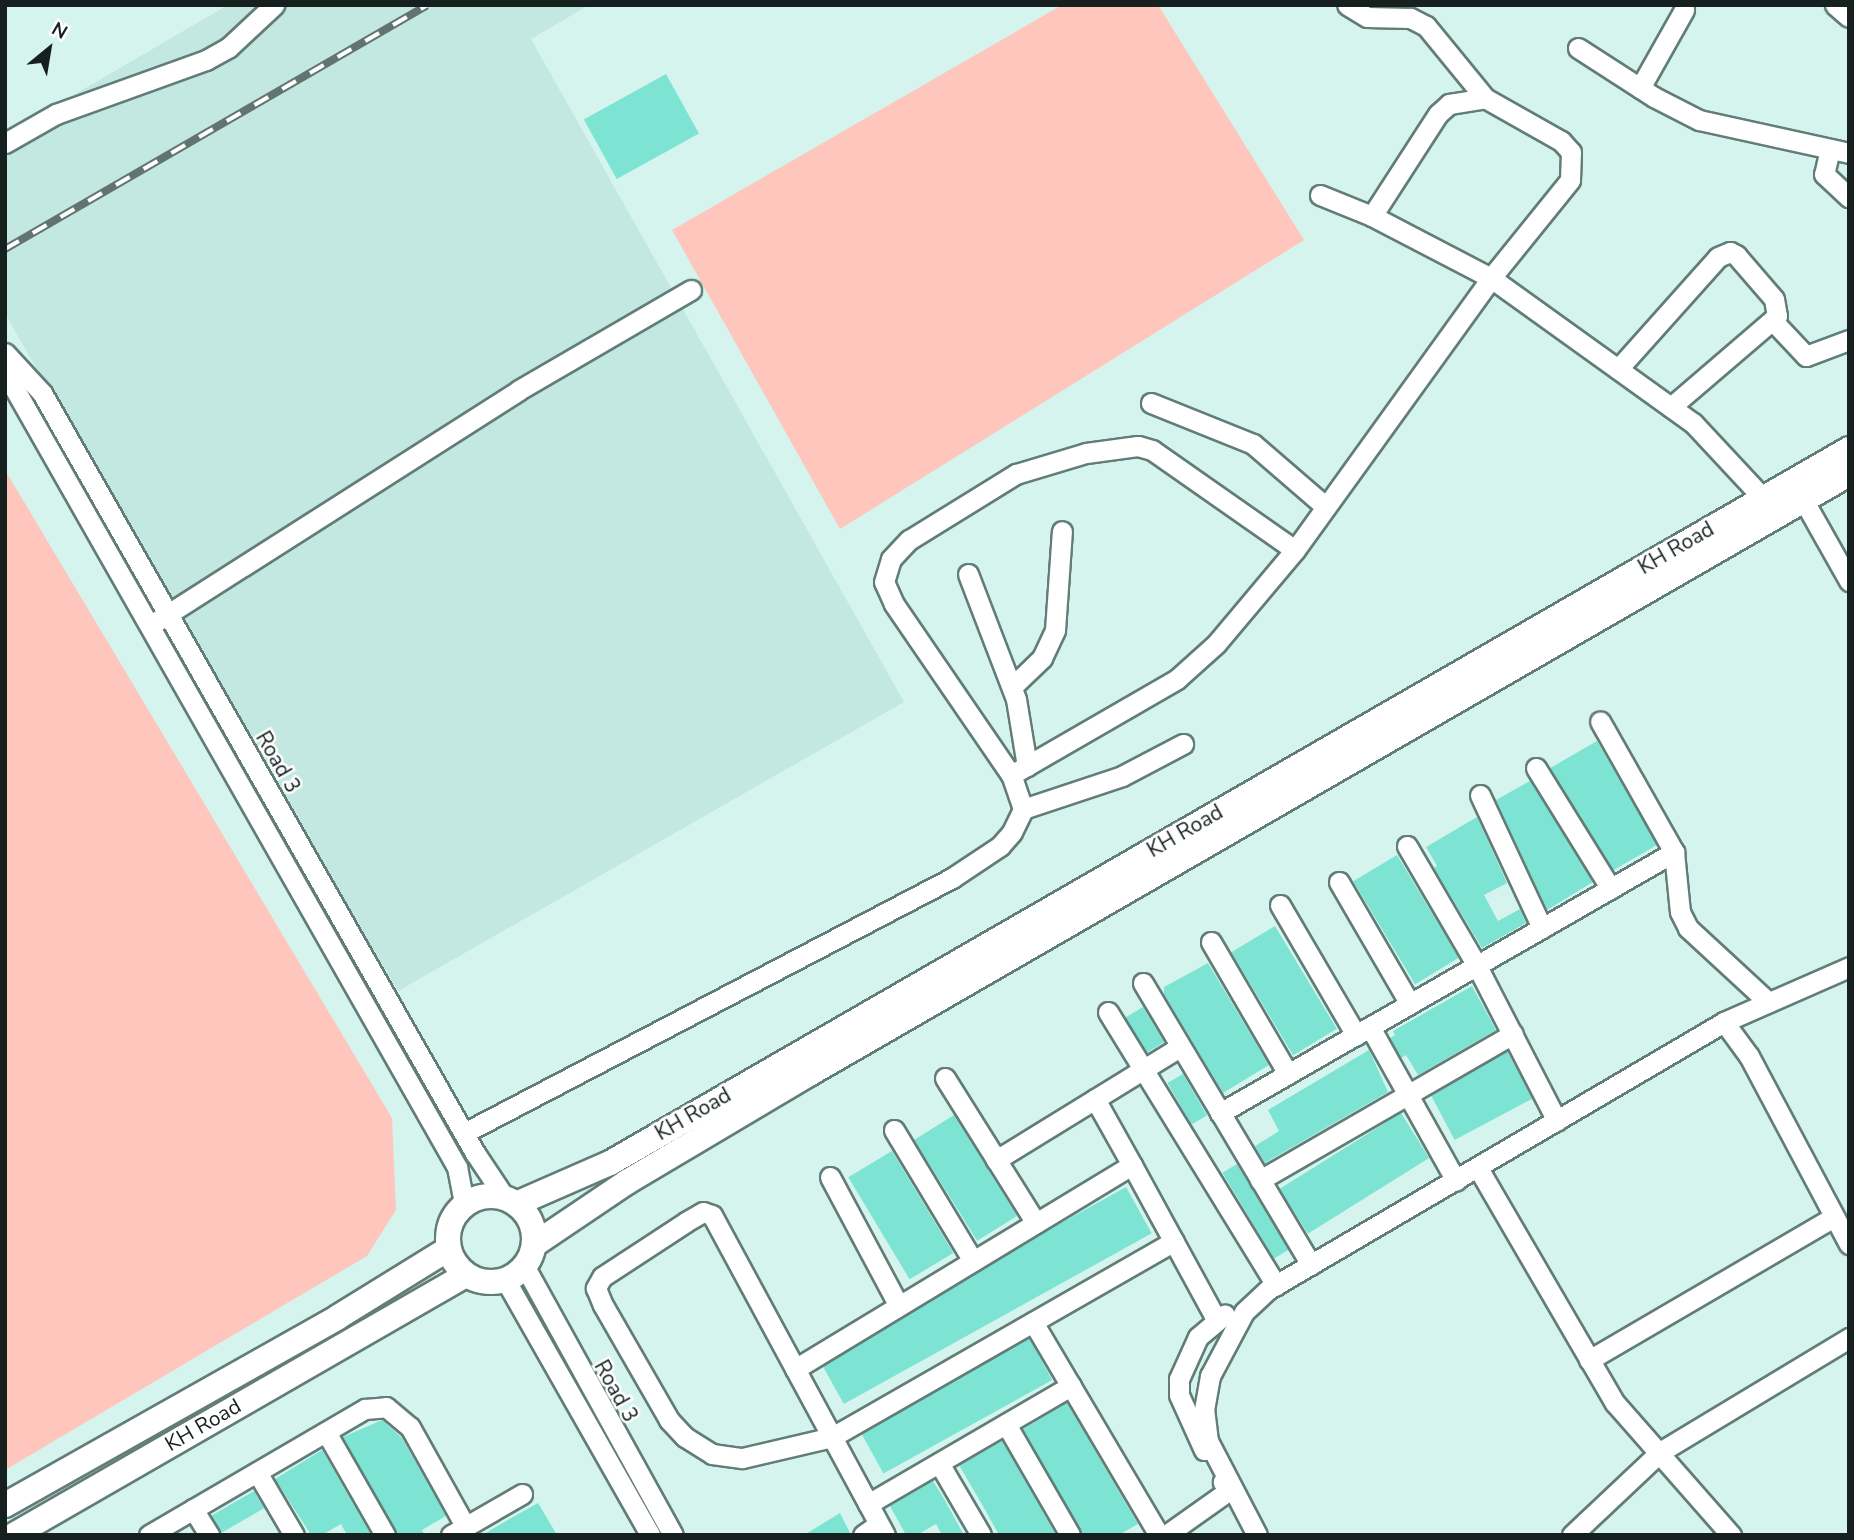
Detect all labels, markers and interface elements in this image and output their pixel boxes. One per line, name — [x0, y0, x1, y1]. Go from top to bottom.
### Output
north arrow — [14, 14, 84, 84]
text: N — [47, 16, 72, 46]
street label: KH Road — [1634, 516, 1718, 580]
street label: Road 3 — [250, 727, 306, 797]
street label: KH Road — [1143, 799, 1227, 863]
street label: KH Road — [651, 1082, 735, 1146]
street label: Road 3 — [589, 1356, 643, 1426]
street label: KH Road — [161, 1393, 245, 1457]

